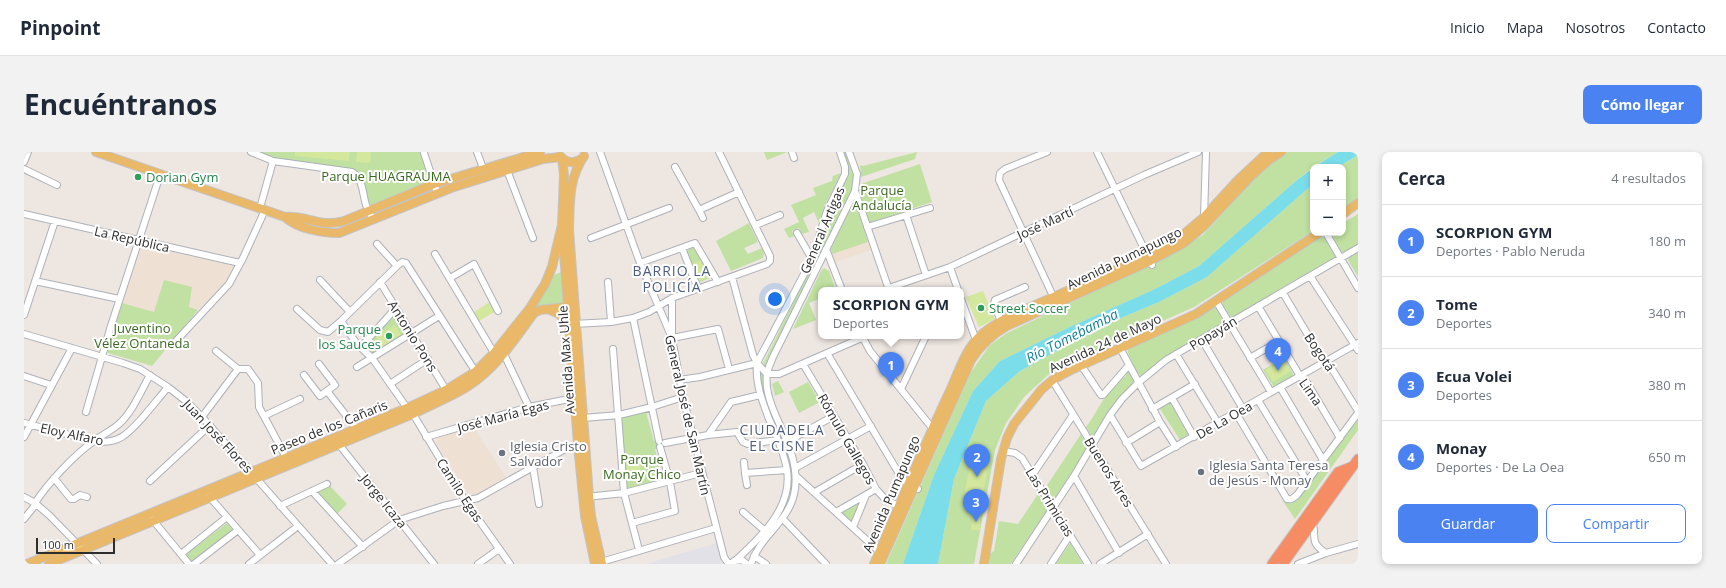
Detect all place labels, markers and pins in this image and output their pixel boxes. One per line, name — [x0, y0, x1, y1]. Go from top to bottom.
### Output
place label: Dorian Gym — [146, 168, 218, 186]
marker: Dorian Gym — [133, 172, 143, 182]
place label: Street Soccer — [989, 299, 1069, 317]
marker: Street Soccer — [976, 303, 986, 313]
place label: Parque los Sauces — [318, 320, 381, 353]
marker: Parque los Sauces — [384, 331, 394, 341]
pin: 4 — [1265, 338, 1291, 371]
pin: 1 — [878, 352, 904, 385]
place label: Iglesia Cristo Salvador — [510, 437, 587, 470]
pin: 2 — [964, 444, 990, 477]
marker: Iglesia Cristo Salvador — [497, 448, 507, 458]
place label: Iglesia Santa Teresa de Jesús - Monay — [1209, 456, 1328, 489]
marker: Iglesia Santa Teresa de Jesús - Monay — [1196, 467, 1206, 477]
pin: 3 — [963, 489, 989, 522]

